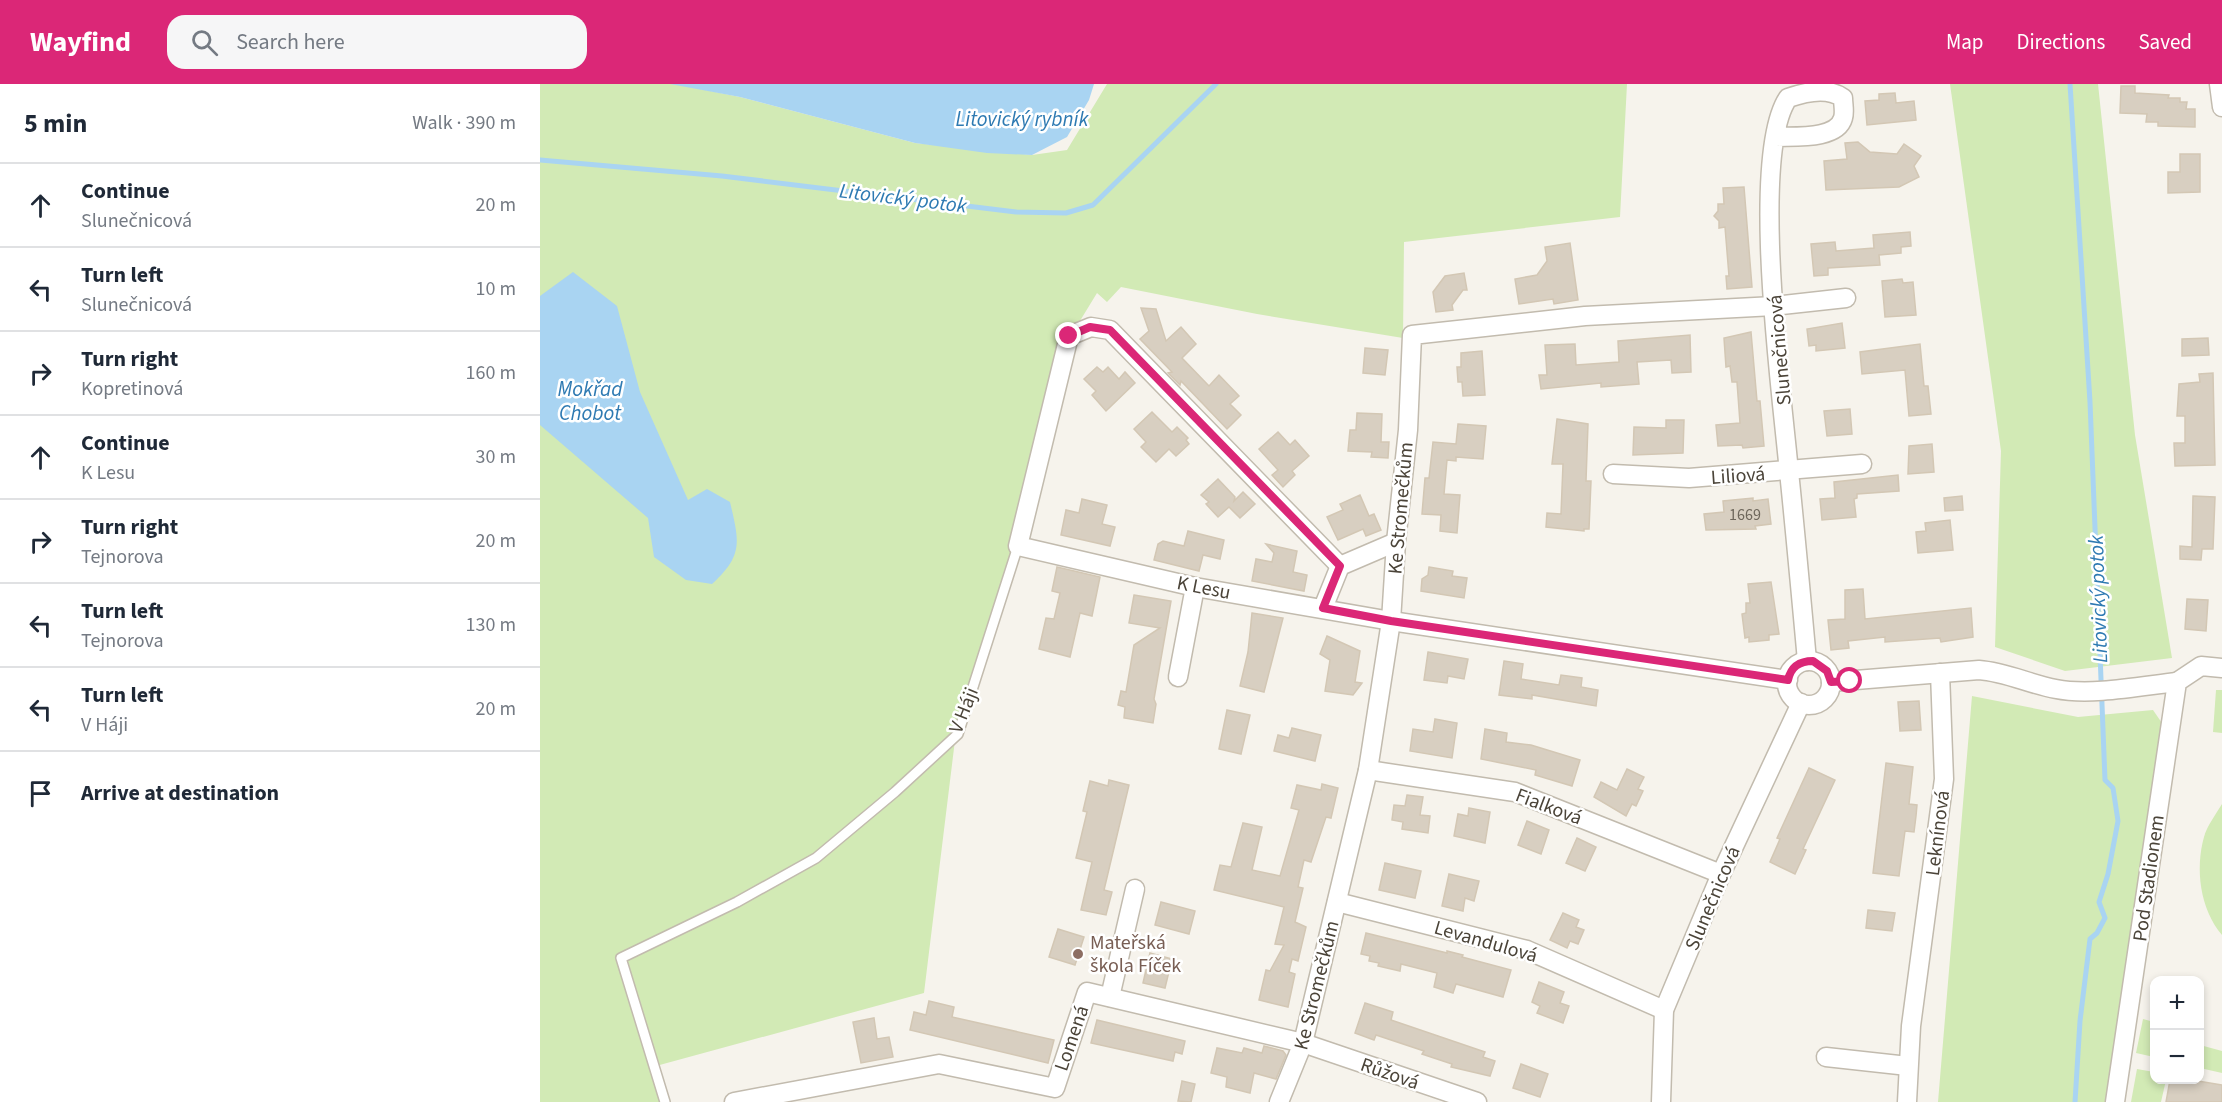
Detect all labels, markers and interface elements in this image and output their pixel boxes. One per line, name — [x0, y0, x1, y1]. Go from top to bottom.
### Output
search box — [167, 15, 587, 69]
text: Wayfind — [30, 22, 131, 62]
icon: search — [188, 26, 221, 59]
text: Search here — [236, 26, 345, 58]
text: Map — [1946, 27, 1984, 57]
text: Directions — [2017, 27, 2105, 57]
text: Saved — [2138, 27, 2192, 57]
water label: Litovický rybník — [956, 104, 1089, 134]
text: 5 min — [24, 105, 87, 142]
text: Walk · 390 m — [412, 109, 516, 137]
text: Continue — [81, 175, 170, 207]
water label: Litovický potok — [837, 175, 969, 221]
icon: ahead — [24, 189, 57, 222]
text: 20 m — [476, 191, 516, 219]
text: Slunečnicová — [81, 207, 192, 235]
text: Turn left — [81, 259, 163, 291]
icon: left — [24, 273, 57, 306]
text: 10 m — [476, 275, 516, 303]
text: Slunečnicová — [81, 291, 192, 319]
street label: Slunečnicová — [1761, 293, 1799, 406]
route end — [1055, 322, 1081, 348]
text: Turn right — [81, 343, 178, 375]
icon: right — [24, 357, 57, 390]
text: 160 m — [466, 359, 516, 387]
water label: Mokřad Chobot — [557, 374, 623, 428]
text: Kopretinová — [81, 375, 183, 403]
text: Continue — [81, 427, 170, 459]
icon: ahead — [24, 441, 57, 474]
street label: Ke Stromečkům — [1381, 441, 1421, 575]
text: 30 m — [476, 443, 516, 471]
text: K Lesu — [81, 459, 135, 487]
street label: Liliová — [1710, 460, 1766, 492]
house number: 1669 — [1729, 504, 1761, 526]
text: Turn right — [81, 511, 178, 543]
icon: right — [24, 525, 57, 558]
text: 20 m — [476, 527, 516, 555]
water label: Litovický potok — [2081, 533, 2115, 664]
text: Tejnorova — [81, 543, 164, 571]
street label: K Lesu — [1175, 569, 1233, 607]
text: Turn left — [81, 595, 163, 627]
icon: left — [24, 609, 57, 642]
text: 130 m — [466, 611, 516, 639]
text: Tejnorova — [81, 627, 164, 655]
route start — [1836, 667, 1862, 693]
text: Turn left — [81, 679, 163, 711]
street label: V Háji — [942, 683, 986, 738]
icon: left — [24, 693, 57, 726]
text: 20 m — [476, 695, 516, 723]
text: V Háji — [81, 711, 128, 739]
icon: arrive — [24, 777, 57, 810]
text: Arrive at destination — [81, 777, 279, 809]
street label: Fialková — [1511, 781, 1586, 832]
street label: Leknínová — [1919, 789, 1957, 877]
street label: Pod Stadionem — [2126, 813, 2172, 943]
street label: Slunečnicová — [1678, 842, 1747, 955]
street label: Levandulová — [1431, 914, 1541, 970]
street label: Ke Stromečkům — [1287, 918, 1347, 1053]
place label: Mateřská škola Fíček — [1090, 929, 1181, 980]
marker: Mateřská škola Fíček — [1071, 947, 1085, 961]
map controls — [2150, 976, 2204, 1084]
button: + — [2150, 976, 2204, 1030]
street label: Lomená — [1048, 1002, 1096, 1075]
button: − — [2150, 1030, 2204, 1084]
street label: Růžová — [1357, 1051, 1423, 1097]

